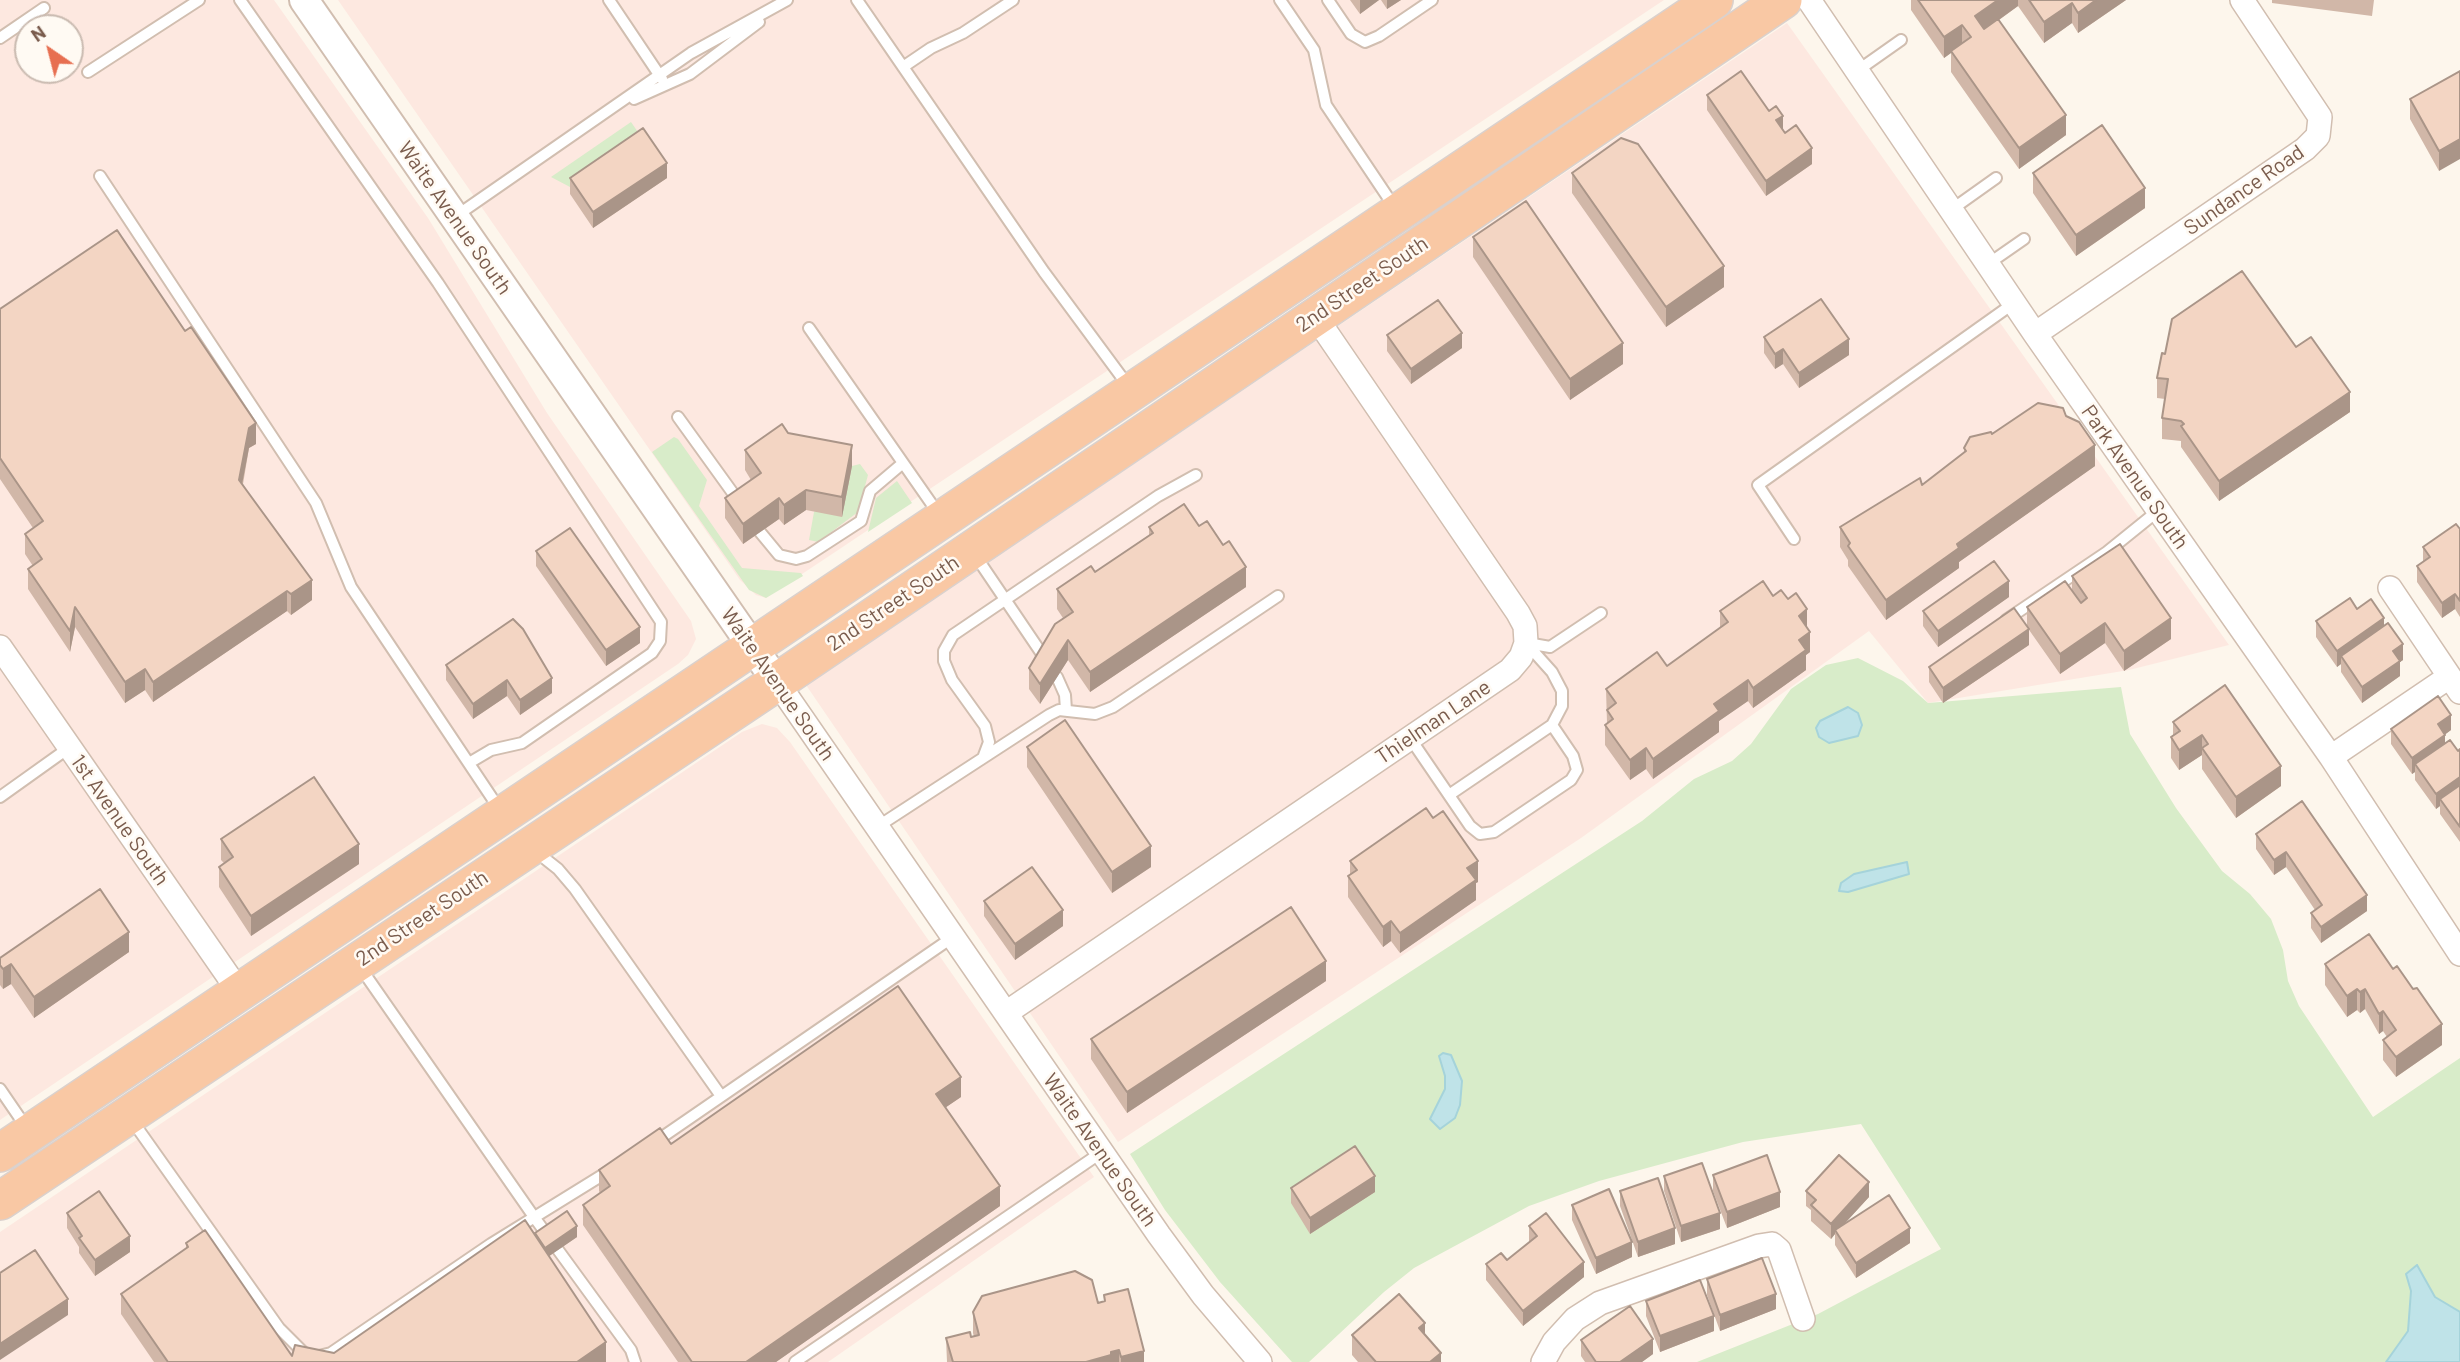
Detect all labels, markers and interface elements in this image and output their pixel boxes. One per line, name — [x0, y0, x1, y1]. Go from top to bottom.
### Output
north arrow — [14, 14, 84, 84]
text: N — [26, 20, 50, 46]
street label: Waite Avenue South — [393, 137, 517, 299]
street label: Sundance Road — [2179, 139, 2309, 241]
street label: 2nd Street South — [1291, 231, 1433, 337]
street label: Park Avenue South — [2076, 400, 2194, 554]
street label: 2nd Street South — [822, 550, 964, 656]
street label: Waite Avenue South — [716, 603, 840, 765]
street label: Thielman Lane — [1371, 674, 1495, 770]
street label: 1st Avenue South — [65, 750, 175, 890]
street label: 2nd Street South — [351, 865, 493, 971]
street label: Waite Avenue South — [1038, 1069, 1162, 1231]

